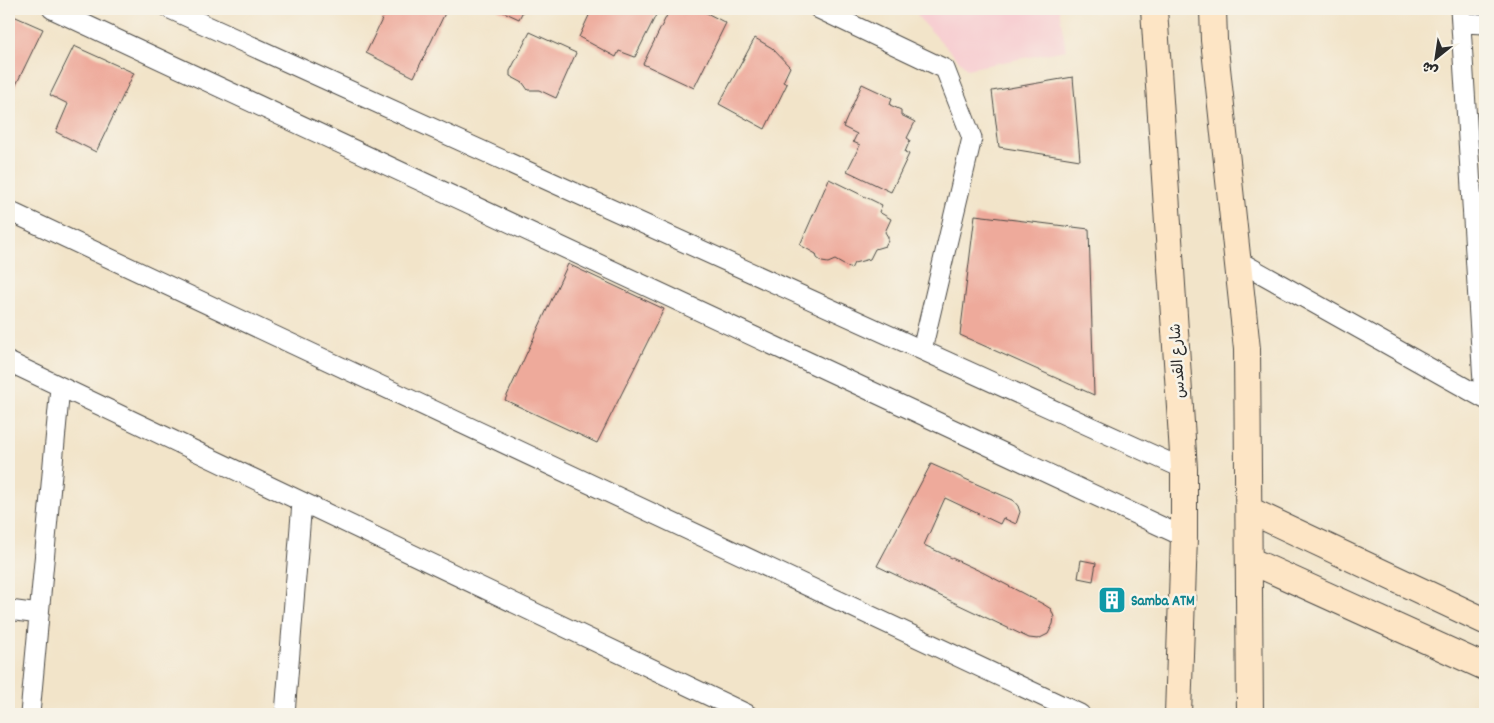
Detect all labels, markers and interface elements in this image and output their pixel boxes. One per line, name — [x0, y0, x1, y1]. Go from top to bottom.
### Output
north arrow — [1412, 32, 1462, 82]
text: ش — [1419, 55, 1442, 80]
street label: شارع القدس — [1165, 323, 1193, 399]
building icon: Samba ATM — [1097, 585, 1127, 615]
place label: Samba ATM — [1131, 591, 1195, 613]

